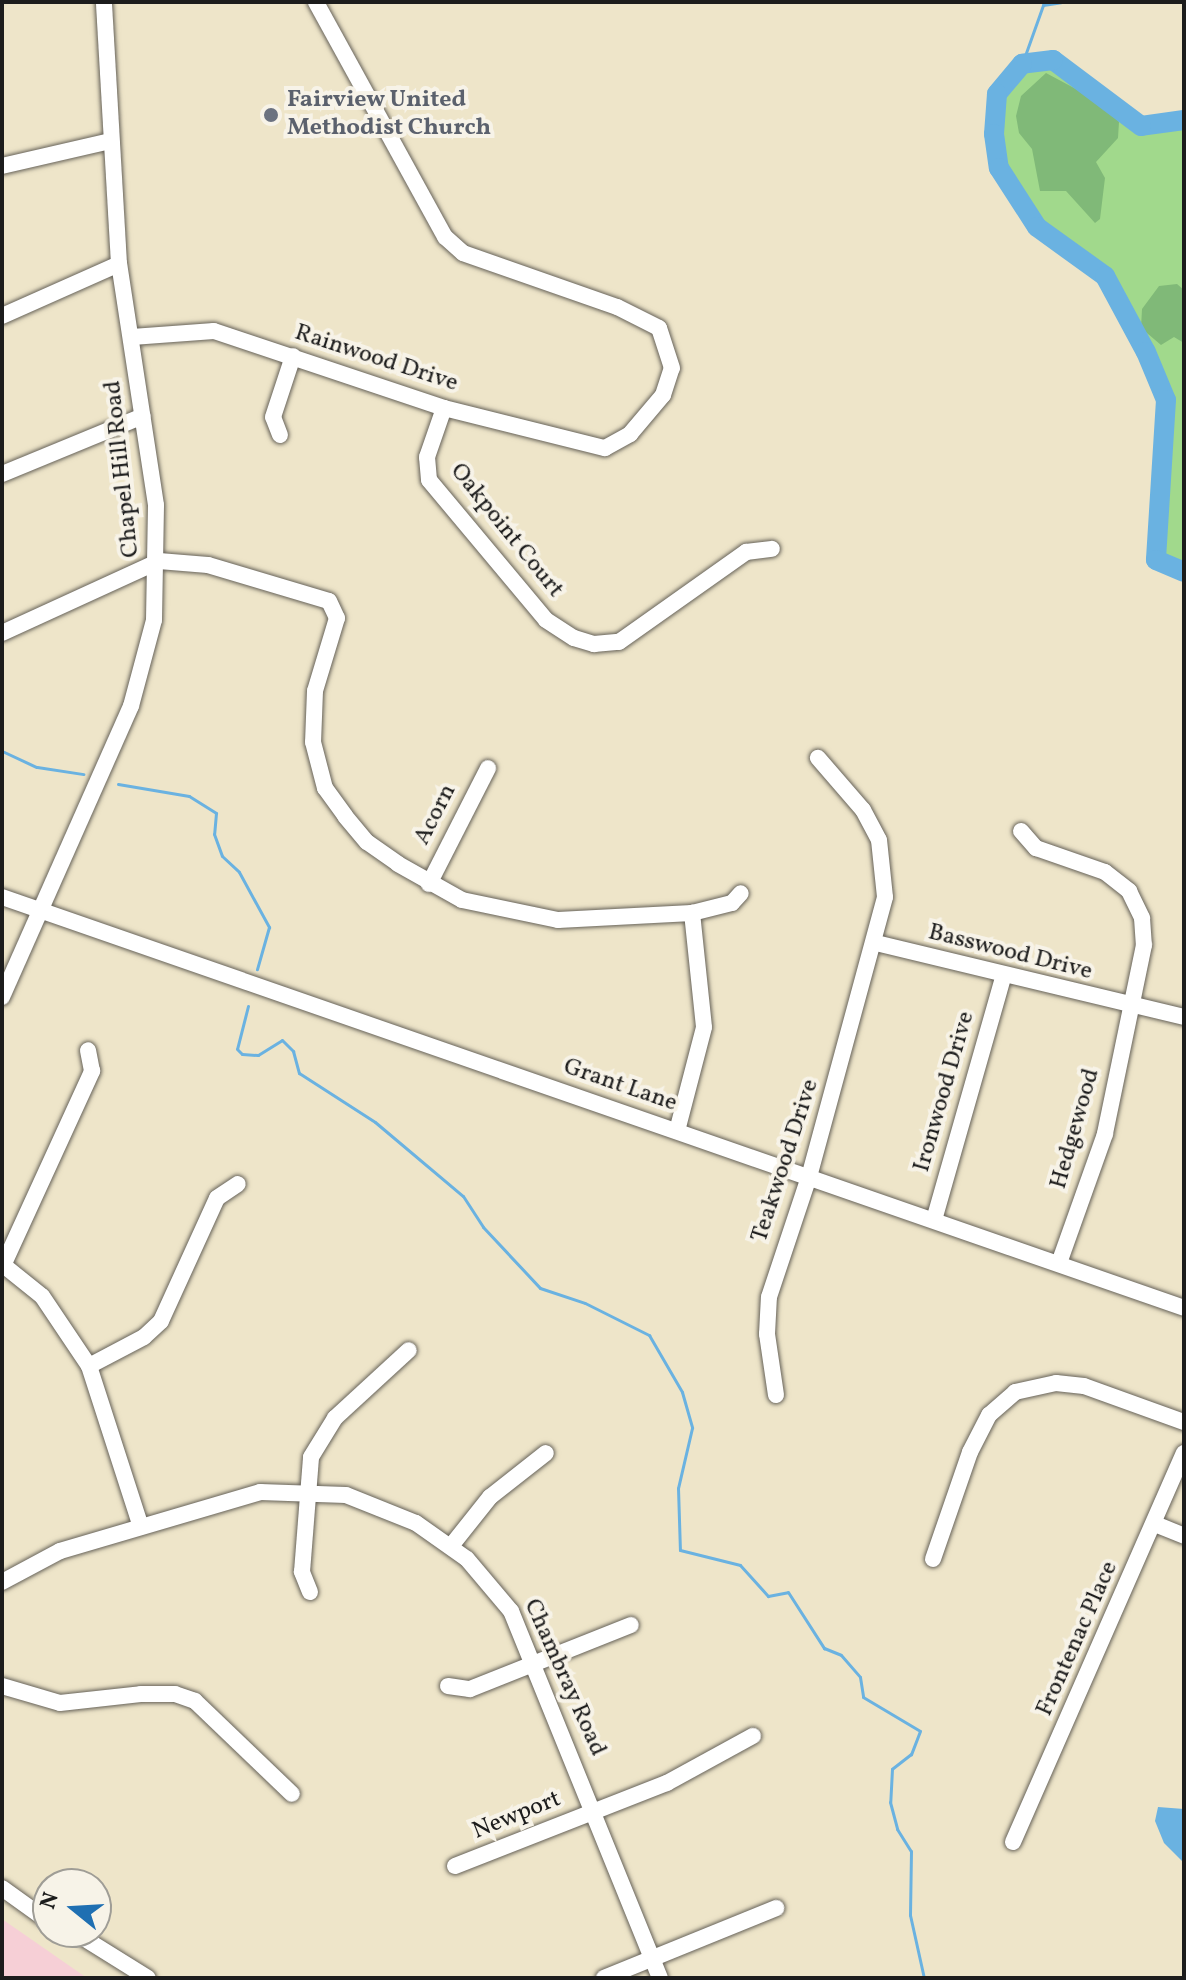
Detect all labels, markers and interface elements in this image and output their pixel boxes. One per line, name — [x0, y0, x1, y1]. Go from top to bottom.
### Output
place label: Fairview United Methodist Church — [287, 87, 491, 143]
marker: Fairview United Methodist Church — [262, 106, 280, 124]
street label: Rainwood Drive — [291, 319, 461, 399]
street label: Chapel Hill Road — [99, 379, 147, 559]
street label: Oakpoint Court — [443, 458, 569, 604]
street label: Acorn — [409, 780, 463, 850]
street label: Basswood Drive — [925, 919, 1095, 987]
street label: Ironwood Drive — [908, 1008, 982, 1176]
street label: Grant Lane — [559, 1053, 681, 1119]
street label: Hedgewood — [1045, 1066, 1107, 1192]
street label: Teakwood Drive — [746, 1076, 826, 1246]
street label: Frontenac Place — [1031, 1557, 1125, 1721]
street label: Chambray Road — [516, 1595, 612, 1761]
street label: Newport — [469, 1785, 565, 1847]
north arrow — [32, 1868, 112, 1948]
text: N — [33, 1889, 68, 1913]

